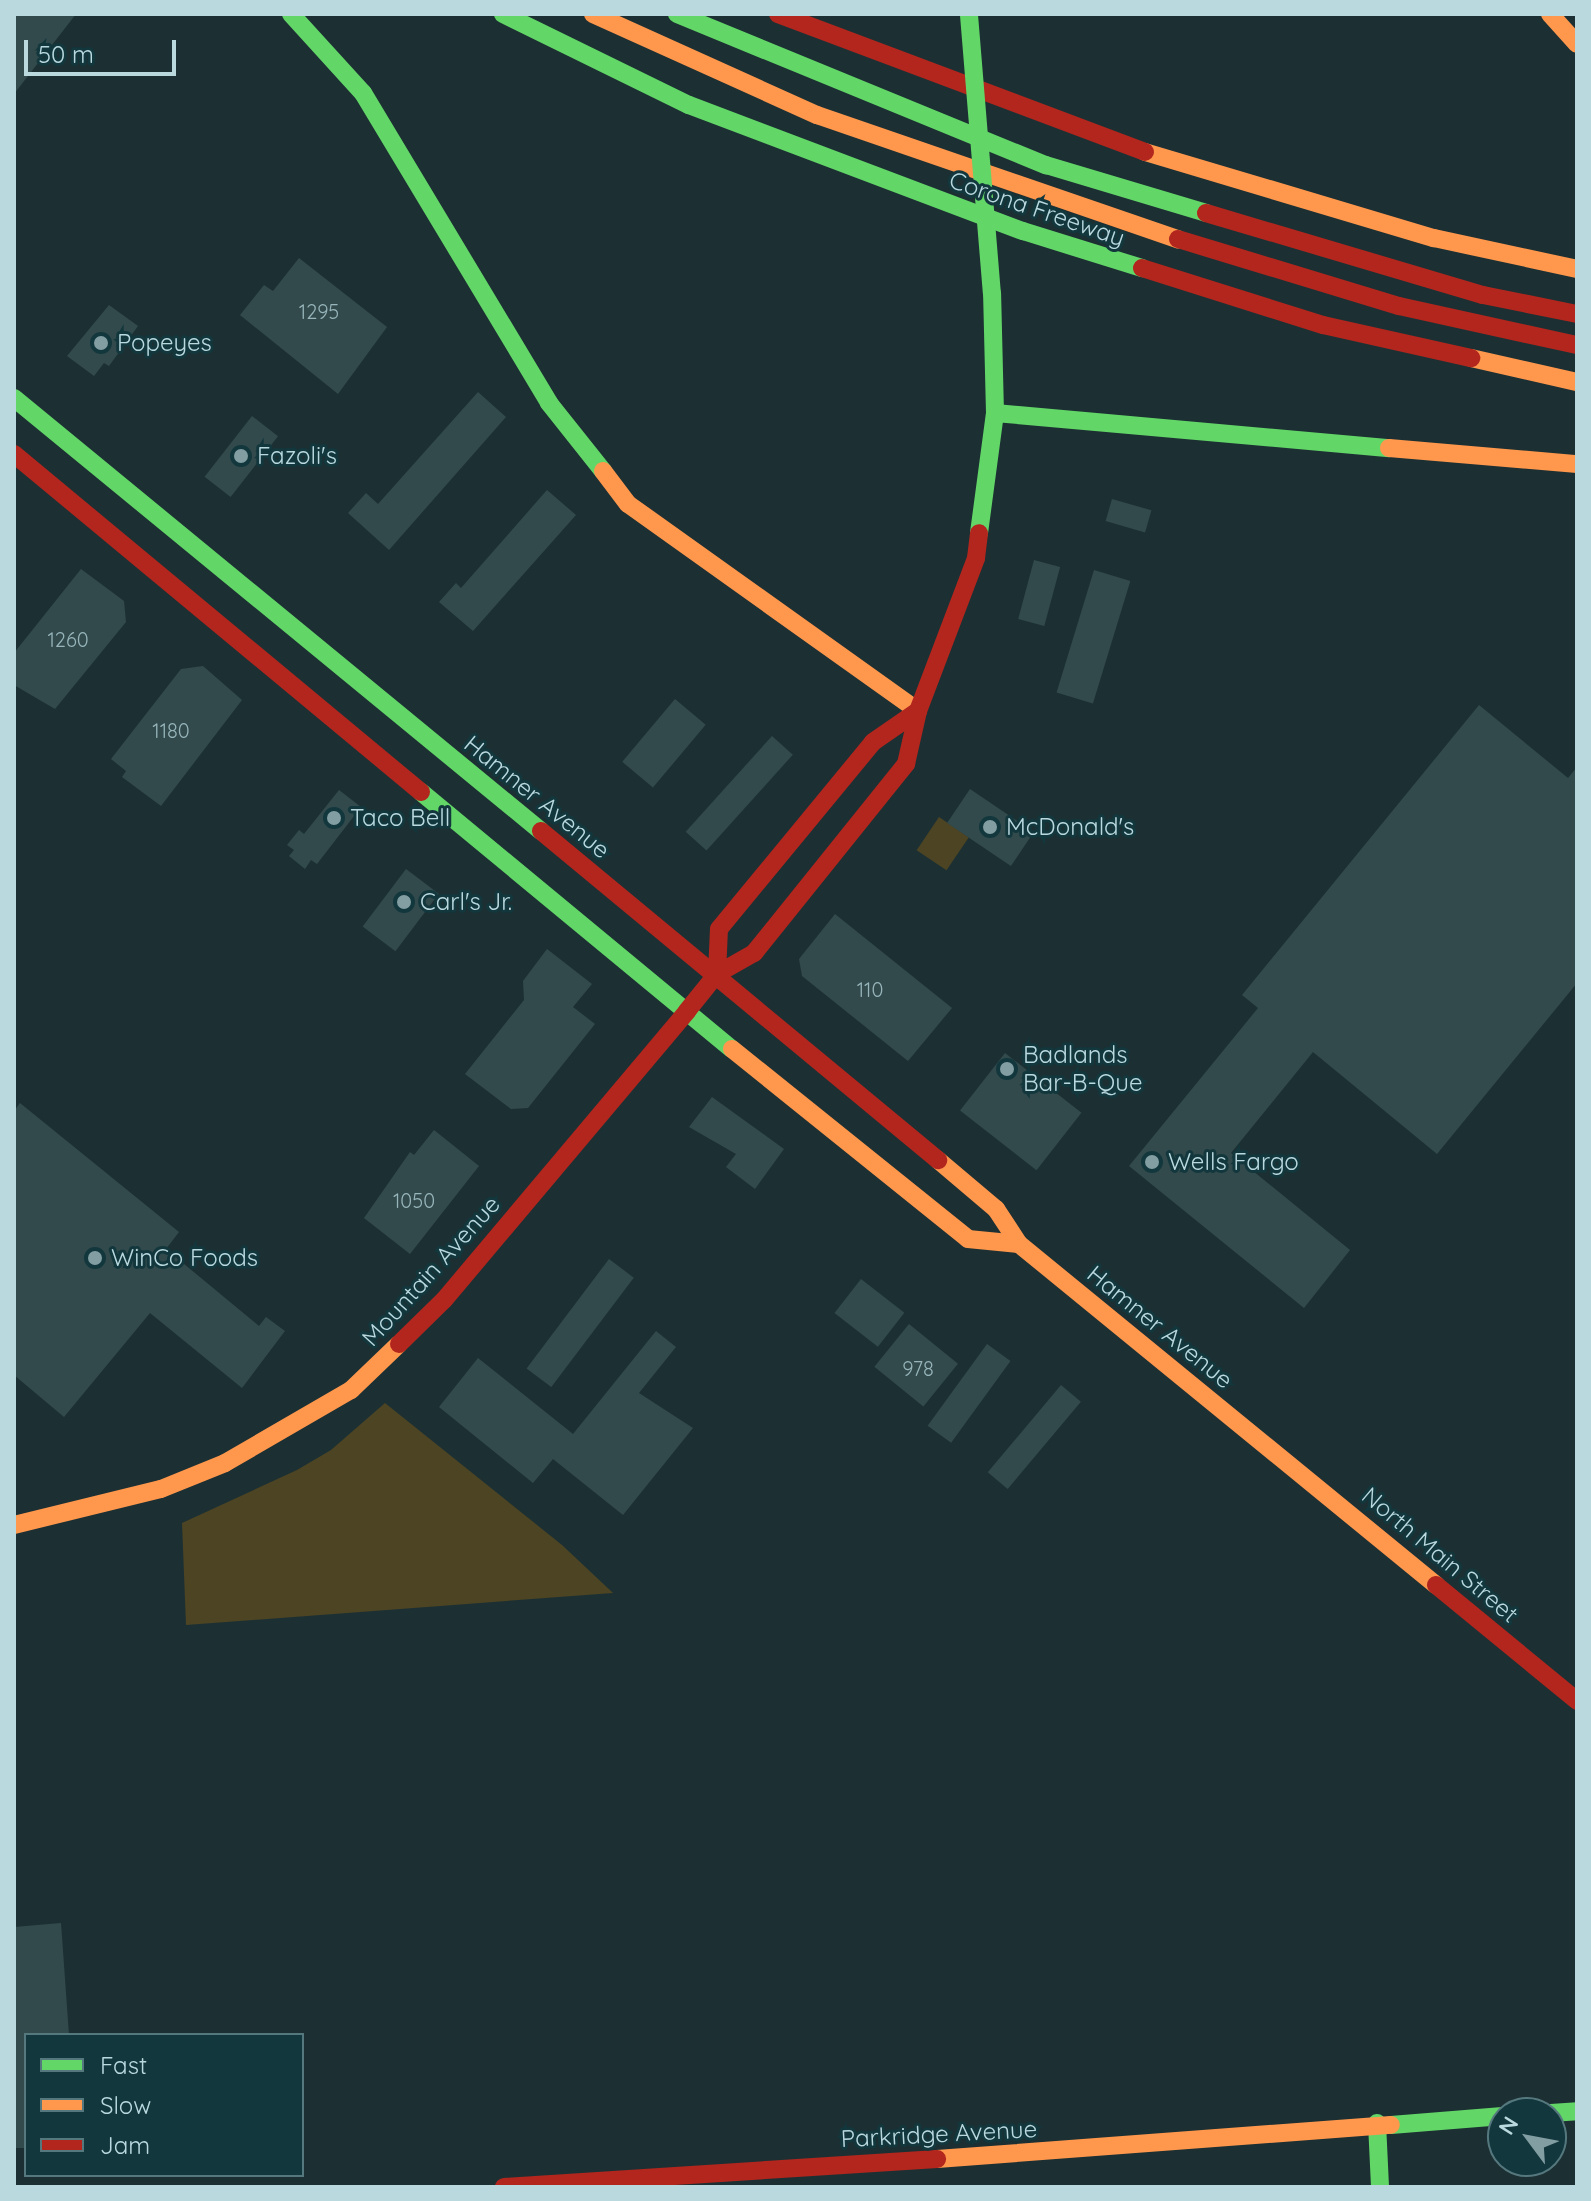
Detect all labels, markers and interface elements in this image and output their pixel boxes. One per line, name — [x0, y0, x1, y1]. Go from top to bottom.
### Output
scale bar — [28, 24, 180, 74]
text: 50 m — [38, 39, 94, 69]
street label: Corona Freeway — [945, 165, 1129, 253]
house number: 1295 — [299, 299, 339, 323]
place label: Popeyes — [117, 329, 212, 357]
marker: Popeyes — [92, 334, 110, 352]
place label: Fazoli's — [257, 442, 337, 470]
marker: Fazoli's — [232, 447, 250, 465]
house number: 1260 — [47, 627, 89, 651]
house number: 1180 — [152, 718, 190, 742]
street label: Hamner Avenue — [458, 729, 616, 865]
place label: Taco Bell — [350, 804, 450, 832]
marker: Taco Bell — [325, 809, 343, 827]
place label: McDonald's — [1006, 813, 1134, 841]
marker: McDonald's — [981, 818, 999, 836]
place label: Carl's Jr. — [420, 888, 512, 916]
marker: Carl's Jr. — [395, 893, 413, 911]
house number: 110 — [857, 977, 883, 1001]
place label: Badlands Bar-B-Que — [1023, 1041, 1143, 1097]
marker: Badlands Bar-B-Que — [998, 1060, 1016, 1078]
place label: Wells Fargo — [1168, 1148, 1299, 1176]
marker: Wells Fargo — [1143, 1153, 1161, 1171]
house number: 1050 — [393, 1188, 435, 1212]
street label: Mountain Avenue — [356, 1190, 506, 1352]
place label: WinCo Foods — [111, 1244, 258, 1272]
marker: WinCo Foods — [86, 1249, 104, 1267]
street label: Hamner Avenue — [1081, 1259, 1239, 1395]
house number: 978 — [902, 1356, 934, 1380]
street label: North Main Street — [1356, 1481, 1524, 1629]
legend — [24, 2033, 304, 2177]
text: Fast — [100, 2050, 147, 2080]
text: Slow — [100, 2090, 151, 2120]
north arrow — [1487, 2097, 1567, 2177]
text: N — [1492, 2111, 1524, 2140]
street label: Parkridge Avenue — [840, 2114, 1038, 2154]
text: Jam — [100, 2130, 150, 2160]

